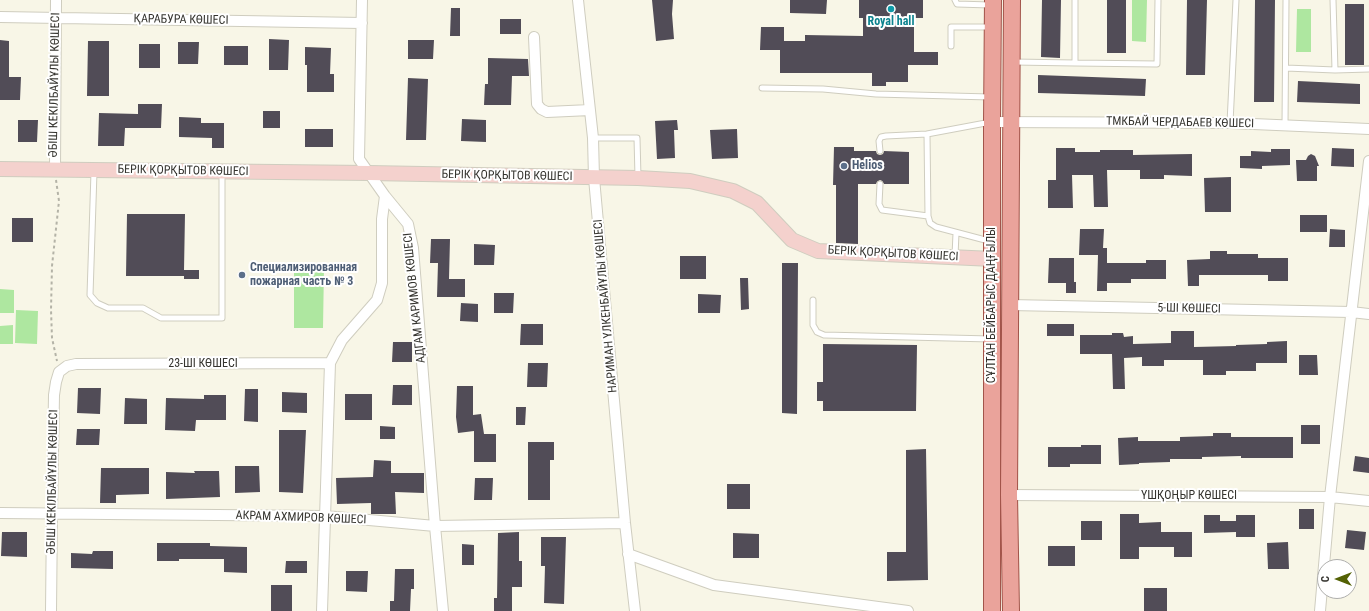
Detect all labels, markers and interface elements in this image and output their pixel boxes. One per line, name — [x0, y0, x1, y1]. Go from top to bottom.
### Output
marker: Royal hall — [886, 4, 896, 14]
street label: ӘБІШ КЕКІЛБАЙҰЛЫ КӨШЕСІ — [47, 12, 63, 158]
street label: ҚАРАБУРА КӨШЕСІ — [133, 12, 229, 28]
place label: Royal hall — [868, 15, 914, 29]
street label: ТМКБАЙ ЧЕРДАБАЕВ КӨШЕСІ — [1106, 115, 1254, 131]
place label: Helios — [852, 159, 883, 173]
marker: Helios — [839, 161, 849, 171]
street label: БЕРІК ҚОРҚЫТОВ КӨШЕСІ — [117, 163, 249, 179]
street label: БЕРІК ҚОРҚЫТОВ КӨШЕСІ — [441, 168, 573, 184]
street label: НАРИМАН ҮЛКЕНБАЙҰЛЫ КӨШЕСІ — [591, 219, 621, 393]
street label: СҰЛТАН БЕЙБАРЫС ДАҢҒЫЛЫ — [985, 227, 999, 383]
street label: АДГАМ КАРИМОВ КӨШЕСІ — [401, 232, 429, 364]
street label: БЕРІК ҚОРҚЫТОВ КӨШЕСІ — [827, 243, 959, 265]
place label: Специализированная пожарная часть № 3 — [250, 261, 357, 289]
marker: Специализированная пожарная часть № 3 — [237, 270, 247, 280]
street label: 5-ШІ КӨШЕСІ — [1157, 301, 1221, 317]
street label: 23-ШI КӨШЕСI — [168, 357, 238, 371]
street label: ӘБІШ КЕКІЛБАЙҰЛЫ КӨШЕСІ — [45, 409, 61, 555]
street label: ҮШҚОҢЫР КӨШЕСІ — [1141, 489, 1237, 503]
street label: АКРАМ АХМИРОВ КӨШЕСІ — [235, 509, 367, 527]
north arrow — [1317, 559, 1357, 599]
text: С — [1319, 576, 1332, 582]

